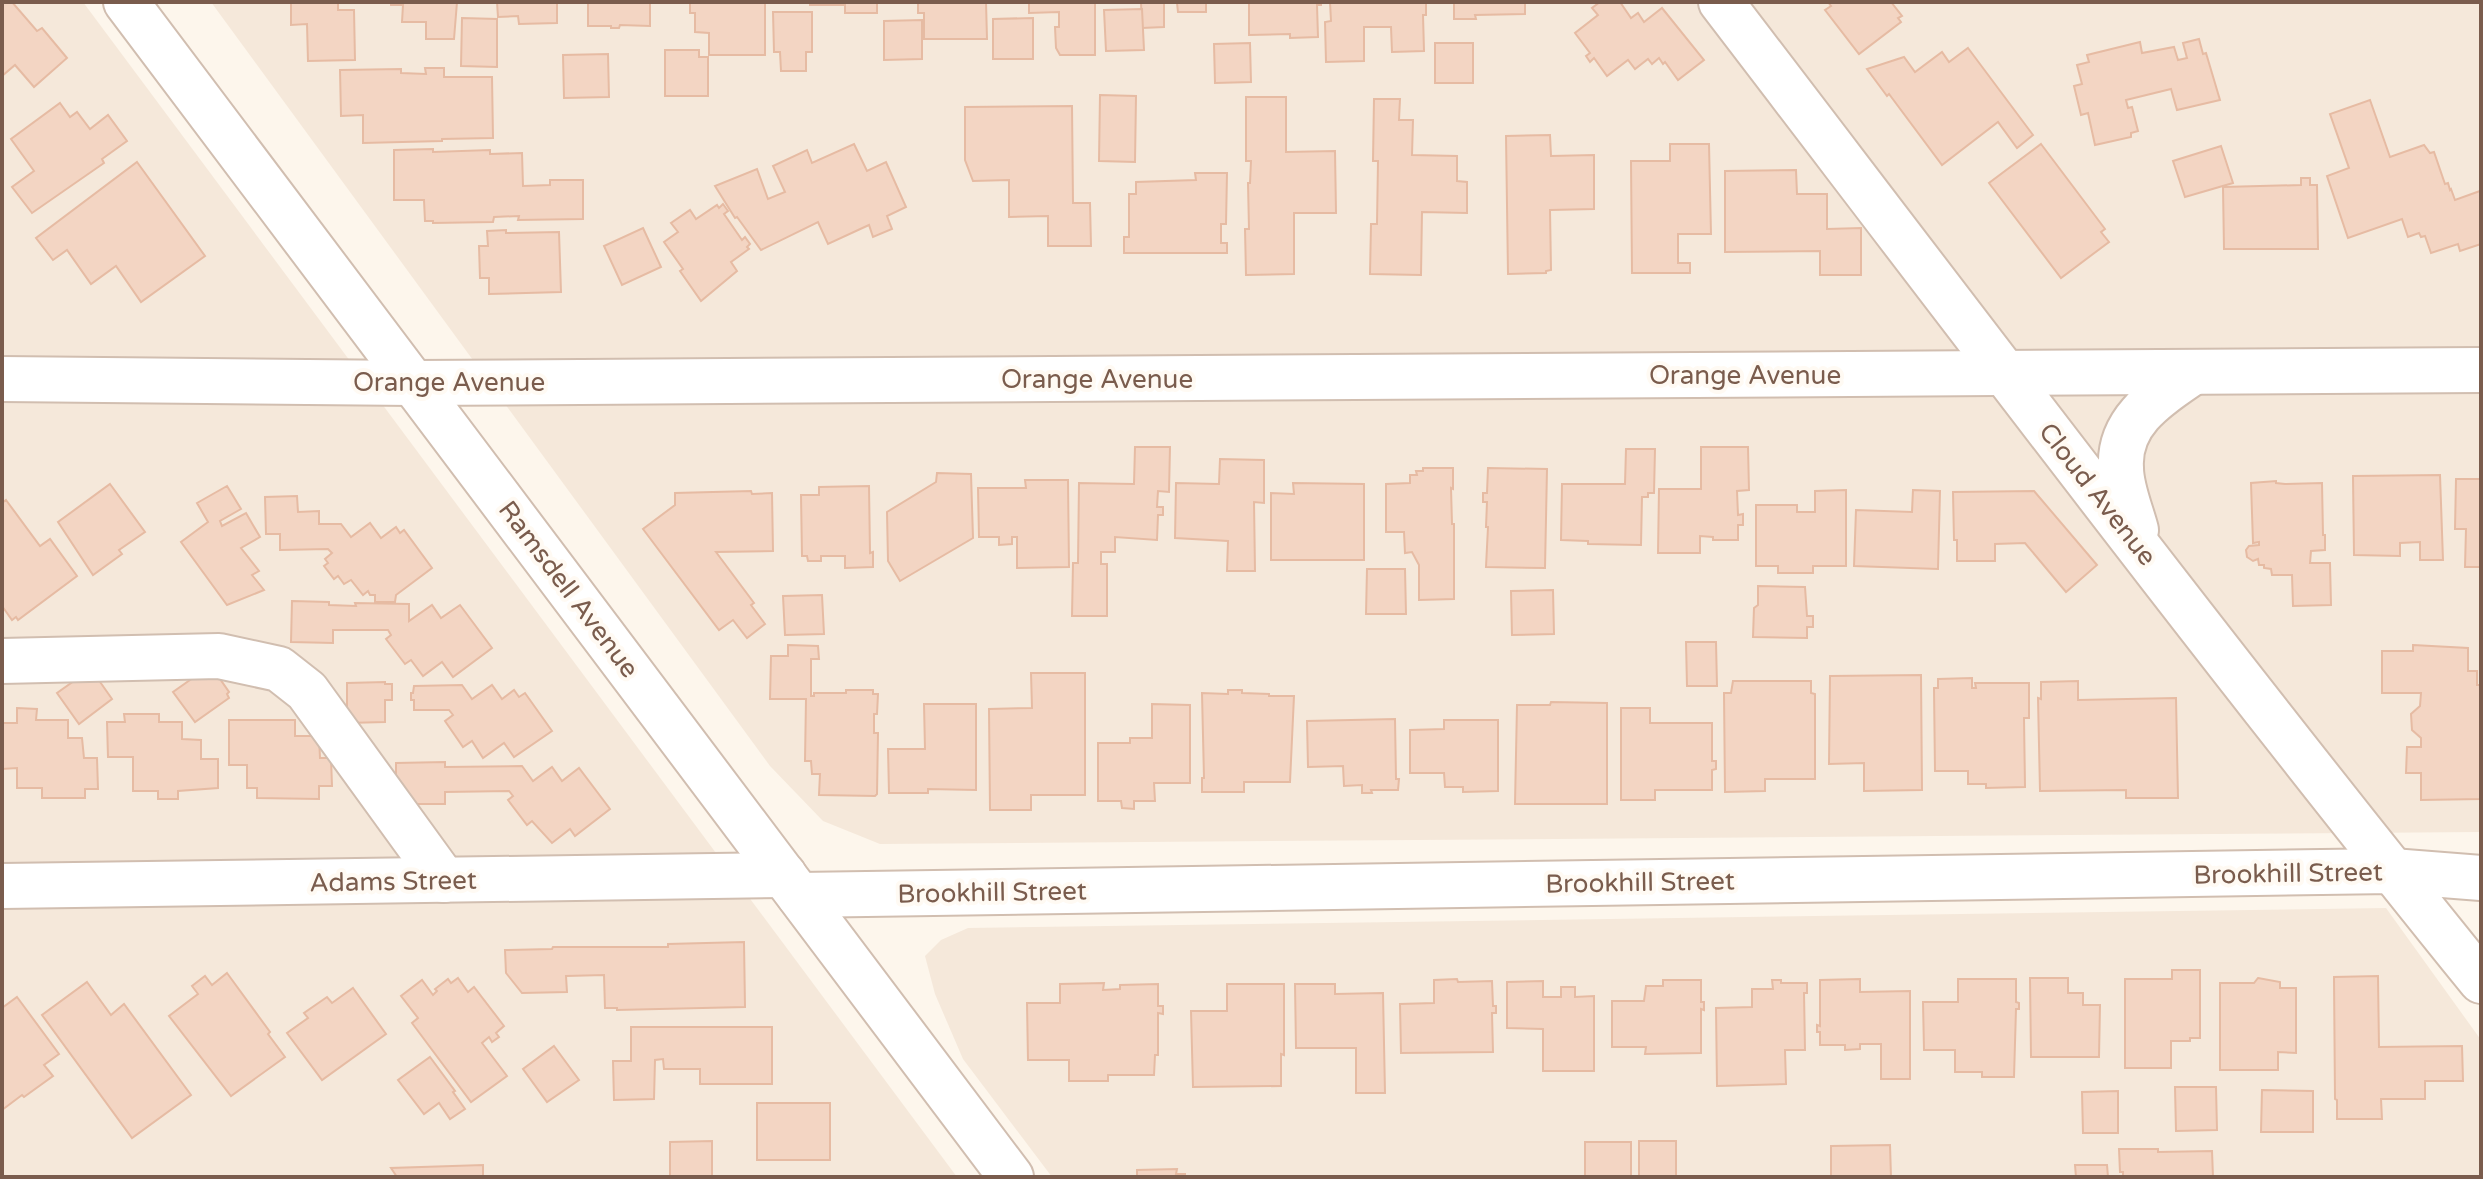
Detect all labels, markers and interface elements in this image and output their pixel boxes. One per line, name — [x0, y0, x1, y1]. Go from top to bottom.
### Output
street label: Orange Avenue — [1649, 360, 1841, 391]
street label: Orange Avenue — [1001, 364, 1193, 395]
street label: Orange Avenue — [353, 367, 545, 398]
street label: Cloud Avenue — [2032, 417, 2163, 572]
street label: Ramsdell Avenue — [492, 495, 645, 684]
street label: Brookhill Street — [2193, 856, 2383, 891]
street label: Adams Street — [309, 865, 477, 898]
street label: Brookhill Street — [1545, 865, 1735, 900]
street label: Brookhill Street — [897, 875, 1087, 910]

